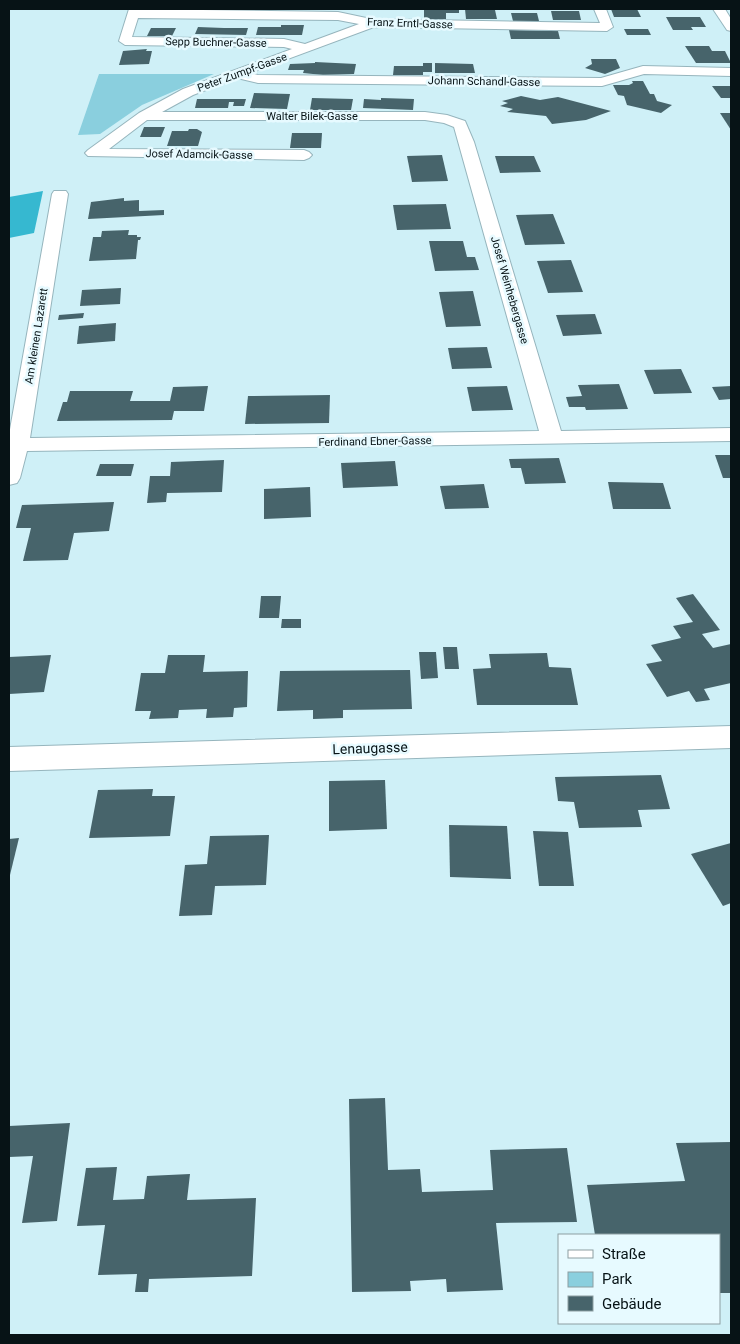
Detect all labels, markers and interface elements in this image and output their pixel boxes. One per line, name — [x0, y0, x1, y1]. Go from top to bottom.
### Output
street label: Franz Erntl-Gasse — [367, 16, 453, 31]
street label: Sepp Buchner-Gasse — [165, 35, 267, 50]
street label: Peter Zumpf-Gasse — [196, 50, 289, 95]
street label: Johann Schandl-Gasse — [428, 74, 540, 89]
street label: Walter Bilek-Gasse — [266, 110, 358, 123]
street label: Josef Adamcik-Gasse — [145, 147, 253, 162]
street label: Josef Weinhebergasse — [488, 235, 531, 346]
street label: Am kleinen Lazarett — [22, 287, 51, 385]
street label: Ferdinand Ebner-Gasse — [318, 434, 432, 449]
street label: Lenaugasse — [332, 739, 408, 757]
legend — [558, 1234, 720, 1324]
text: Straße — [602, 1245, 646, 1263]
text: Park — [602, 1270, 633, 1288]
text: Gebäude — [602, 1295, 661, 1313]

